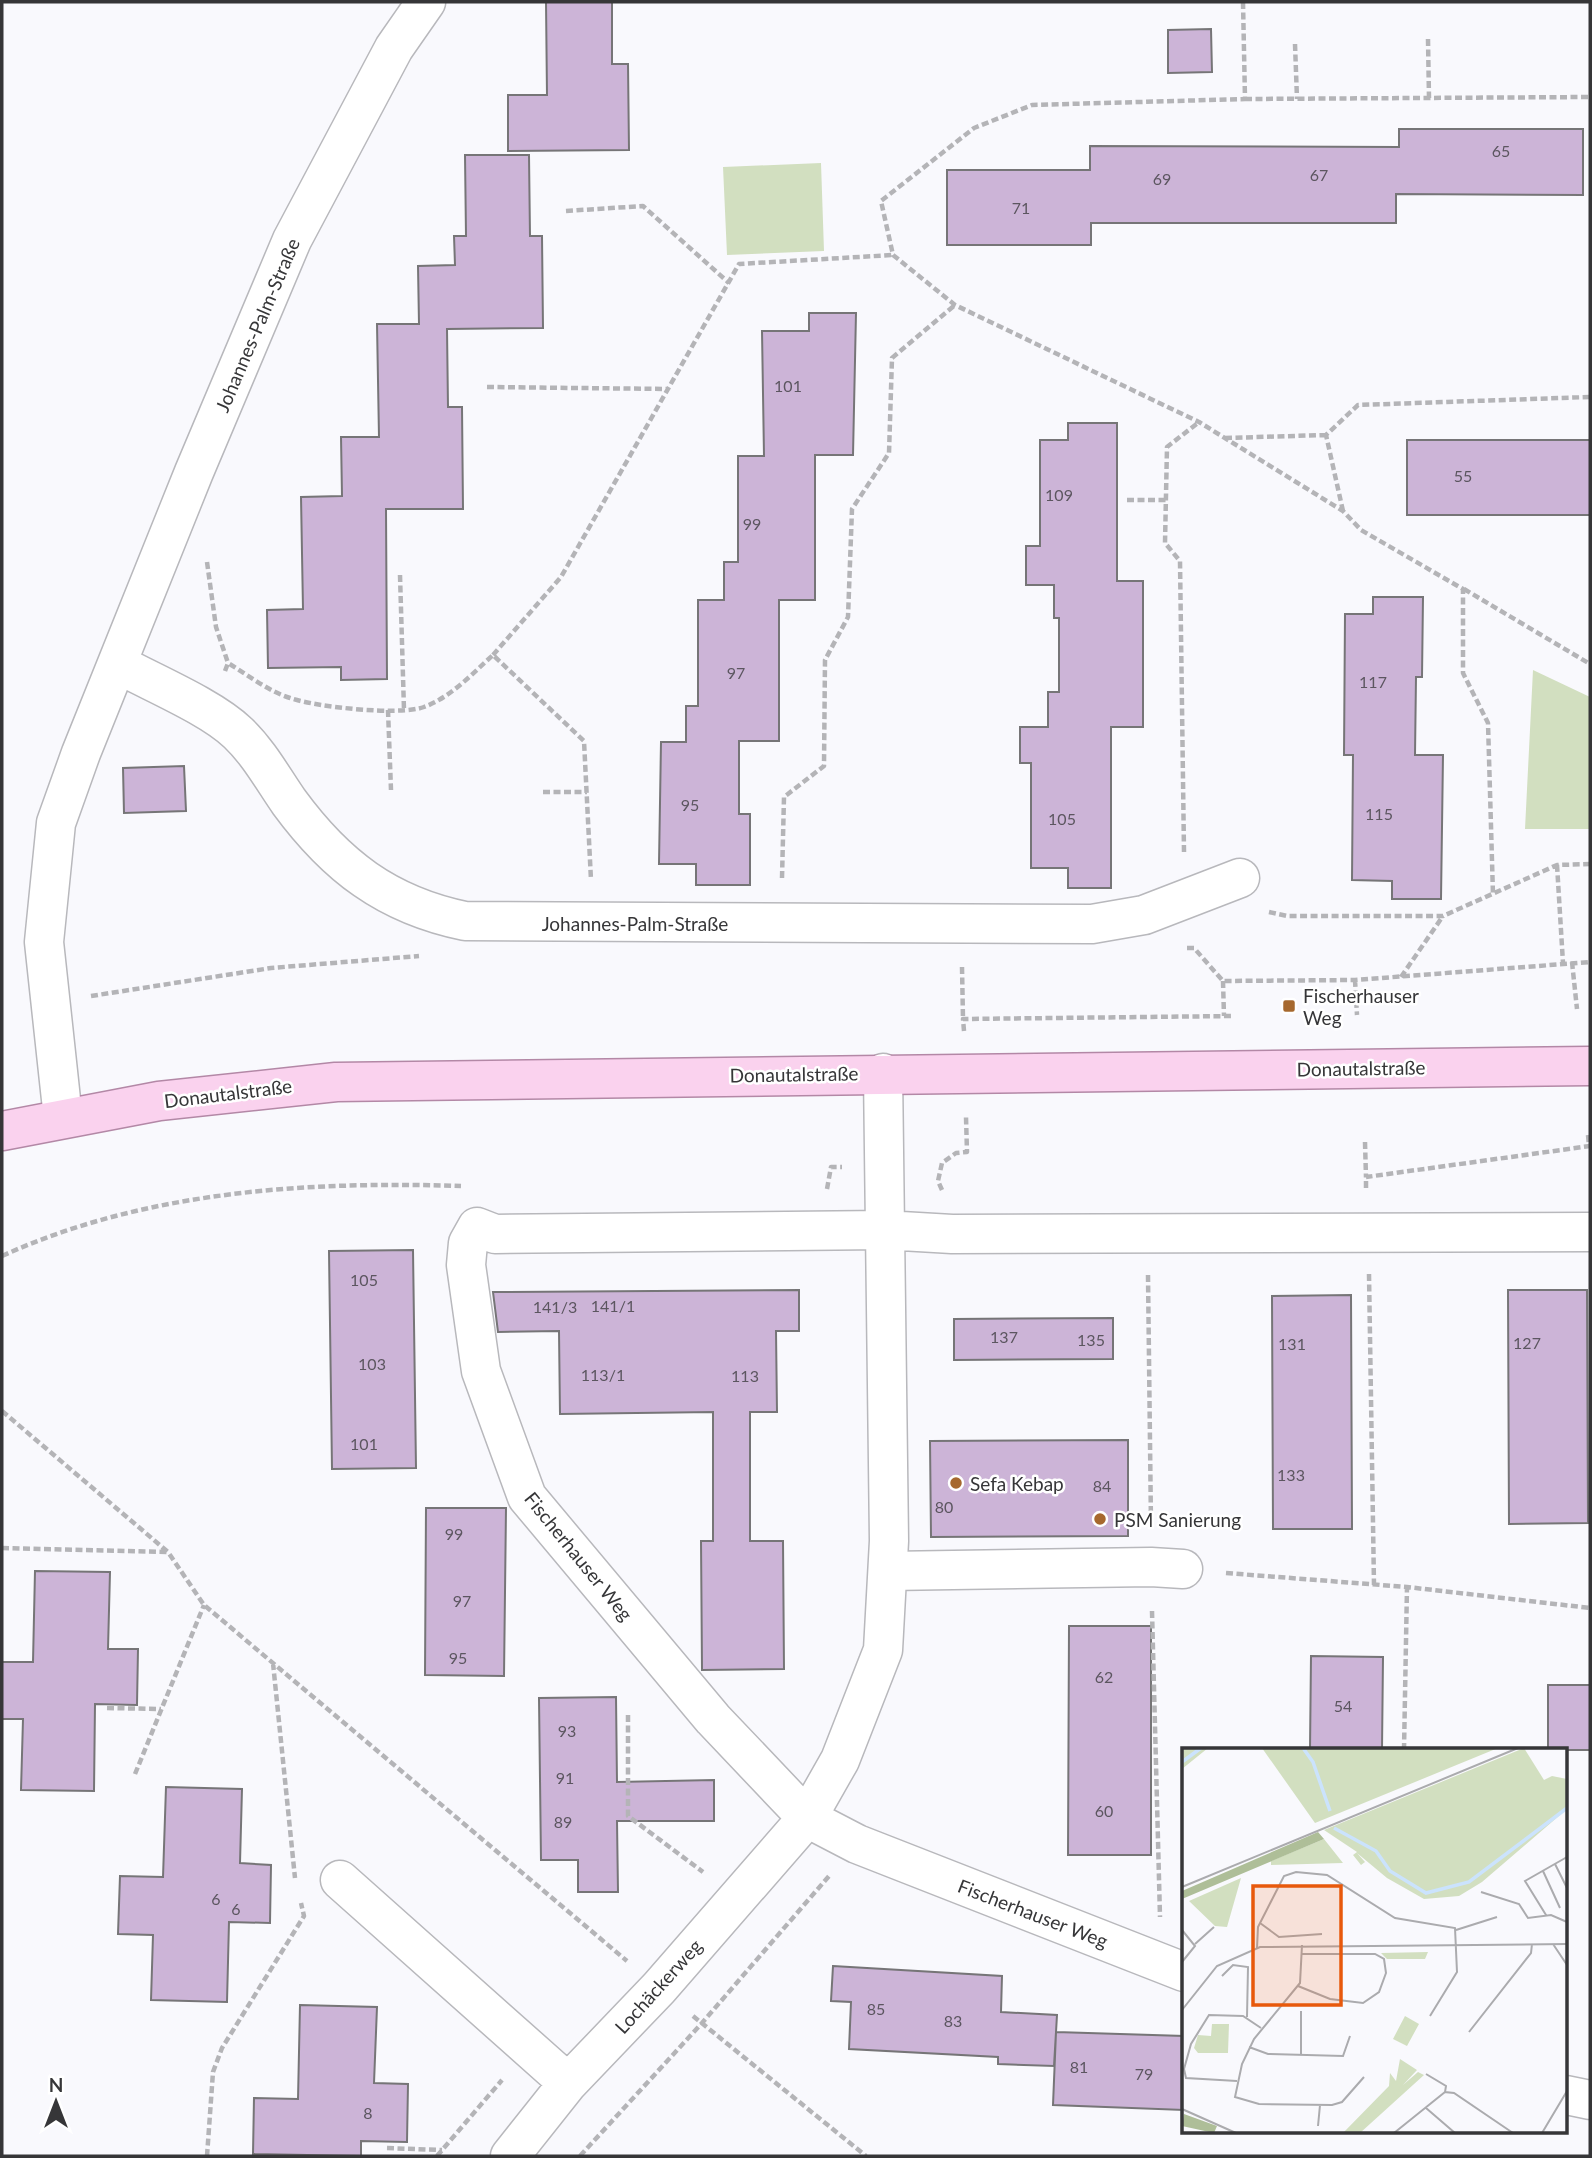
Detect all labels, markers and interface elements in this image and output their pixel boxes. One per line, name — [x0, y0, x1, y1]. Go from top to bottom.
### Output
house number: 65 — [1492, 141, 1510, 160]
house number: 67 — [1310, 165, 1328, 184]
house number: 69 — [1153, 169, 1171, 188]
house number: 71 — [1012, 198, 1030, 217]
street label: Johannes-Palm-Straße — [210, 235, 304, 415]
house number: 101 — [774, 376, 802, 395]
house number: 55 — [1454, 466, 1472, 485]
house number: 109 — [1045, 485, 1073, 504]
house number: 99 — [743, 514, 761, 533]
house number: 97 — [727, 663, 745, 682]
house number: 117 — [1359, 672, 1387, 691]
house number: 95 — [681, 795, 699, 814]
house number: 115 — [1365, 804, 1393, 823]
house number: 105 — [1048, 809, 1076, 828]
street label: Johannes-Palm-Straße — [542, 912, 728, 935]
place label: Fischerhauser Weg — [1303, 984, 1419, 1029]
marker: Fischerhauser Weg — [1281, 998, 1297, 1014]
street label: Donautalstraße — [1296, 1055, 1426, 1081]
street label: Donautalstraße — [729, 1061, 859, 1087]
street label: Donautalstraße — [163, 1074, 293, 1112]
house number: 105 — [350, 1270, 378, 1289]
house number: 141/1 — [591, 1296, 635, 1315]
house number: 141/3 — [533, 1297, 577, 1316]
house number: 137 — [990, 1327, 1018, 1346]
house number: 135 — [1077, 1330, 1105, 1349]
house number: 127 — [1513, 1333, 1541, 1352]
house number: 131 — [1278, 1334, 1306, 1353]
house number: 103 — [358, 1354, 386, 1373]
house number: 113/1 — [581, 1365, 625, 1384]
house number: 113 — [731, 1366, 759, 1385]
house number: 101 — [350, 1434, 378, 1453]
house number: 133 — [1277, 1465, 1305, 1484]
place label: Sefa Kebap — [970, 1472, 1064, 1495]
marker: Sefa Kebap — [948, 1475, 964, 1491]
house number: 84 — [1093, 1476, 1111, 1495]
street label: Fischerhauser Weg — [520, 1487, 638, 1625]
house number: 80 — [935, 1497, 953, 1516]
place label: PSM Sanierung — [1114, 1508, 1241, 1531]
marker: PSM Sanierung — [1092, 1511, 1108, 1527]
house number: 99 — [445, 1524, 463, 1543]
house number: 97 — [453, 1591, 471, 1610]
house number: 95 — [449, 1648, 467, 1667]
house number: 62 — [1095, 1667, 1113, 1686]
house number: 54 — [1334, 1696, 1352, 1715]
house number: 93 — [558, 1721, 576, 1740]
inset map — [1182, 1748, 1568, 2134]
house number: 91 — [556, 1768, 574, 1787]
house number: 60 — [1095, 1801, 1113, 1820]
house number: 89 — [554, 1812, 572, 1831]
street label: Fischerhauser Weg — [955, 1874, 1111, 1952]
house number: 6 — [211, 1889, 221, 1908]
house number: 6 — [231, 1899, 241, 1918]
street label: Lochäckerweg — [610, 1934, 706, 2038]
house number: 85 — [867, 1999, 885, 2018]
house number: 83 — [944, 2011, 962, 2030]
house number: 81 — [1070, 2057, 1088, 2076]
house number: 79 — [1135, 2064, 1153, 2083]
north arrow — [21, 2067, 91, 2137]
text: N — [49, 2073, 63, 2096]
house number: 8 — [363, 2103, 373, 2122]

